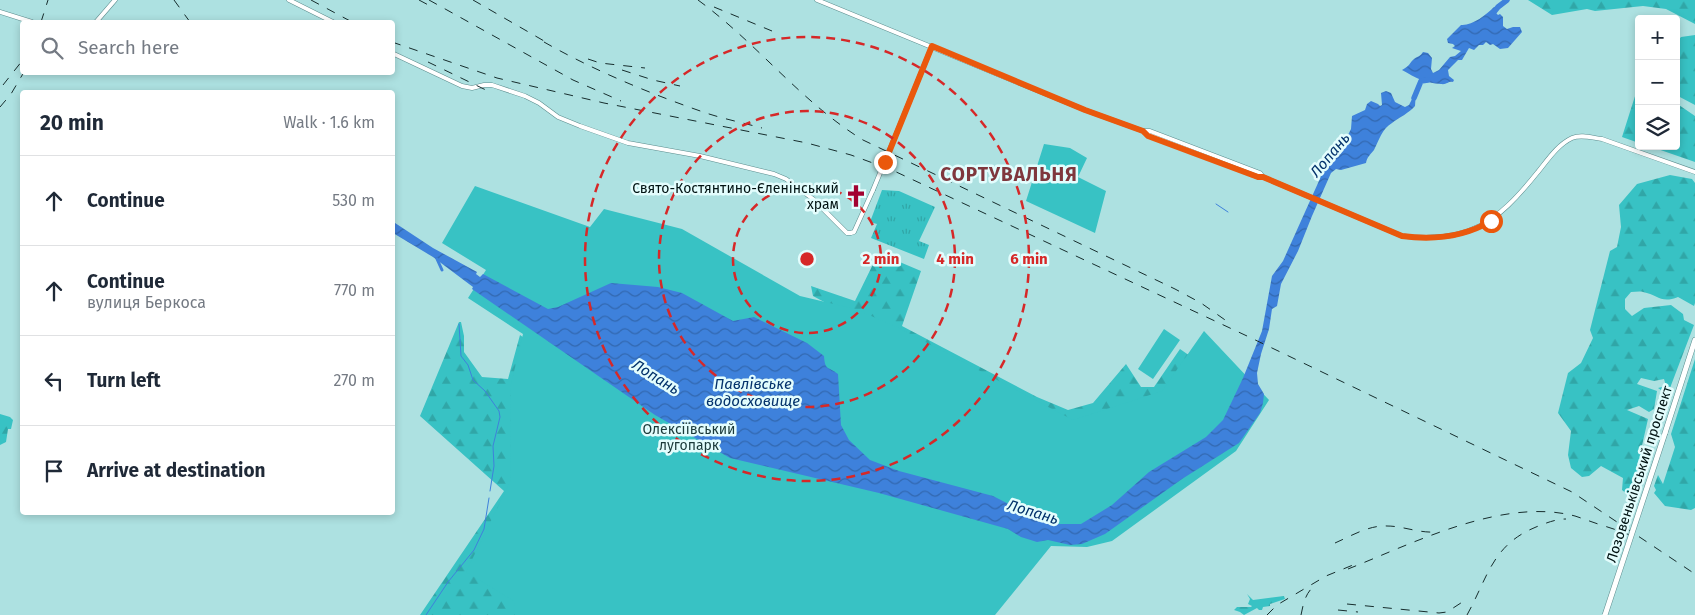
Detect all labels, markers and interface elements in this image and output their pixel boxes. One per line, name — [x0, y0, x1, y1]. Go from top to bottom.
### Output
map controls — [1635, 15, 1680, 150]
button: + — [1635, 15, 1680, 60]
search box — [20, 20, 395, 75]
icon: search — [38, 34, 66, 62]
text: Search here — [78, 36, 179, 59]
button: − — [1635, 60, 1680, 105]
button: layers — [1635, 105, 1680, 150]
text: 20 min — [40, 110, 104, 136]
text: Walk · 1.6 km — [283, 113, 375, 132]
water label: Лопань — [1306, 129, 1354, 182]
route end — [874, 151, 897, 174]
district label: СОРТУВАЛЬНЯ — [940, 163, 1078, 186]
place label: Свято-Костянтино-Єленінський храм — [632, 180, 839, 213]
church icon: Свято-Костянтино-Єленінський храм — [843, 183, 869, 209]
icon: ahead — [40, 187, 68, 215]
text: Continue — [87, 189, 165, 212]
text: 530 m — [332, 191, 375, 210]
route start — [1480, 210, 1503, 233]
centre of rings — [798, 250, 816, 268]
text: 2 min — [863, 250, 899, 268]
text: 4 min — [936, 250, 974, 268]
text: 6 min — [1010, 250, 1048, 268]
text: Continue — [87, 270, 165, 293]
icon: ahead — [40, 277, 68, 305]
text: 770 m — [334, 281, 375, 300]
text: вулиця Беркоса — [87, 293, 206, 312]
water label: Лопань — [628, 355, 683, 398]
icon: left — [40, 367, 68, 395]
text: Turn left — [87, 369, 161, 392]
text: 270 m — [333, 371, 375, 390]
water label: Павлівське водосховище — [706, 375, 800, 410]
street label: Лозовеньківський проспект — [1603, 383, 1676, 565]
park label: Олексіївський лугопарк — [642, 421, 736, 454]
icon: arrive — [40, 457, 68, 485]
text: Arrive at destination — [87, 459, 266, 482]
water label: Лопань — [1004, 495, 1061, 528]

